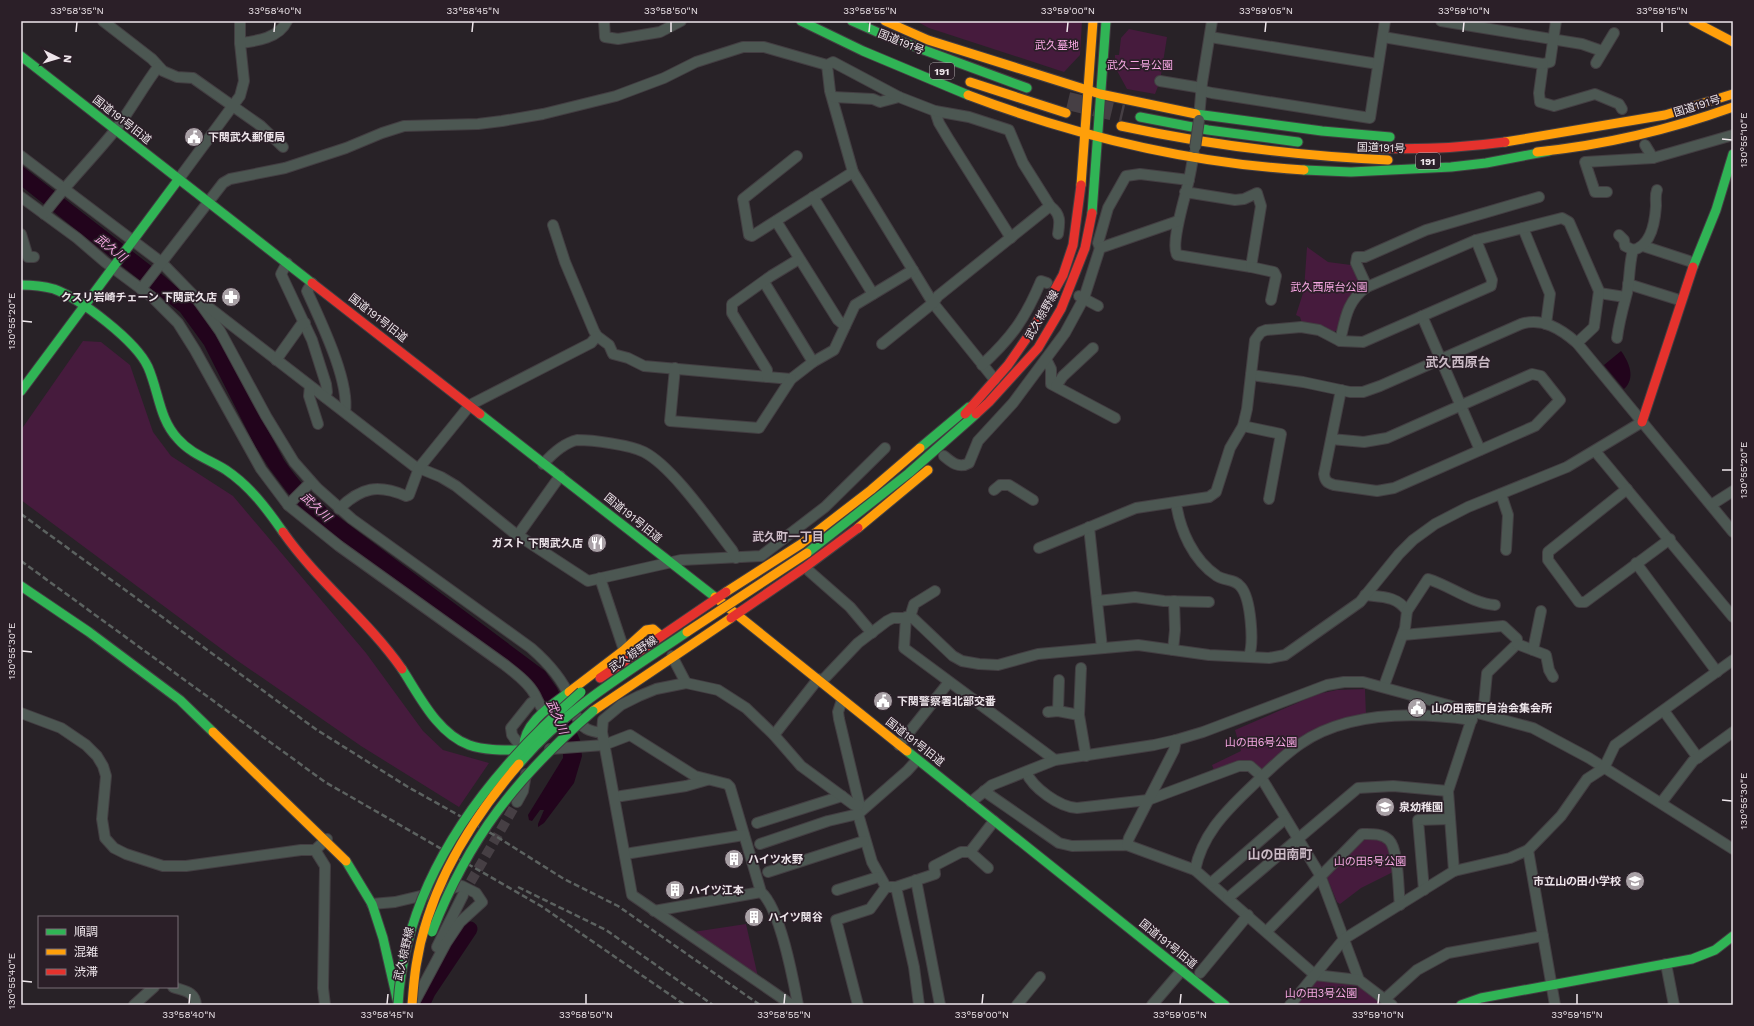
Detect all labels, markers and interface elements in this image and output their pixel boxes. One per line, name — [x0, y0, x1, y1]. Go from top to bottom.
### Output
text: 33°58'35"N — [50, 5, 104, 16]
text: 33°58'40"N — [248, 5, 302, 16]
text: 33°58'45"N — [447, 5, 499, 16]
text: 33°58'50"N — [644, 5, 698, 16]
text: 33°58'55"N — [843, 5, 897, 16]
text: 33°59'00"N — [1041, 5, 1095, 16]
text: 33°59'05"N — [1239, 5, 1293, 16]
text: 33°59'10"N — [1438, 5, 1490, 16]
text: 33°59'15"N — [1636, 5, 1688, 16]
street label: 国道191号 — [876, 27, 926, 57]
north arrow — [38, 38, 78, 78]
park label: 武久墓地 — [1035, 39, 1079, 52]
text: N — [61, 54, 74, 63]
park label: 武久二号公園 — [1107, 59, 1173, 72]
road number: 191 — [930, 63, 954, 79]
street label: 国道191号旧道 — [90, 93, 154, 147]
street label: 国道191号 — [1672, 93, 1722, 119]
text: 130°55'10"E — [1738, 112, 1749, 168]
public building icon: 下関武久郵便局 — [183, 126, 205, 148]
place label: 下関武久郵便局 — [208, 131, 285, 144]
street label: 国道191号 — [1357, 141, 1405, 155]
road number: 191 — [1416, 153, 1440, 169]
water label: 武久川 — [93, 231, 131, 266]
park label: 武久西原台公園 — [1291, 281, 1368, 294]
pharmacy icon: クスリ岩崎チェーン 下関武久店 — [220, 286, 242, 308]
street label: 武久椋野線 — [1023, 288, 1061, 342]
place label: クスリ岩崎チェーン 下関武久店 — [61, 291, 217, 304]
street label: 国道191号旧道 — [346, 291, 410, 345]
text: 130°55'20"E — [6, 293, 17, 350]
district label: 武久西原台 — [1425, 355, 1491, 370]
text: 130°55'20"E — [1738, 442, 1749, 499]
water label: 武久川 — [298, 490, 335, 526]
street label: 国道191号旧道 — [602, 491, 664, 545]
district label: 武久町一丁目 — [752, 530, 824, 544]
restaurant icon: ガスト 下関武久店 — [586, 532, 608, 554]
place label: ガスト 下関武久店 — [492, 537, 583, 550]
text: 130°55'30"E — [6, 623, 17, 680]
street label: 武久椋野線 — [607, 633, 659, 675]
public building icon: 下関警察署北部交番 — [872, 690, 894, 712]
place label: 下関警察署北部交番 — [897, 695, 996, 708]
public building icon: 山の田南町自治会集会所 — [1406, 697, 1428, 719]
water label: 武久川 — [544, 698, 571, 738]
place label: 山の田南町自治会集会所 — [1431, 702, 1552, 715]
street label: 国道191号旧道 — [883, 715, 947, 769]
park label: 山の田6号公園 — [1225, 736, 1297, 749]
text: 130°55'30"E — [1738, 773, 1749, 830]
school or university icon: 泉幼稚園 — [1374, 796, 1396, 818]
place label: 泉幼稚園 — [1399, 801, 1443, 814]
district label: 山の田南町 — [1247, 847, 1313, 862]
building icon: ハイツ水野 — [723, 848, 745, 870]
place label: ハイツ水野 — [748, 853, 804, 866]
park label: 山の田5号公園 — [1334, 855, 1406, 868]
school or university icon: 市立山の田小学校 — [1624, 870, 1646, 892]
place label: 市立山の田小学校 — [1533, 875, 1621, 888]
building icon: ハイツ江本 — [664, 879, 686, 901]
place label: ハイツ江本 — [689, 884, 744, 897]
building icon: ハイツ関谷 — [743, 906, 765, 928]
place label: ハイツ関谷 — [768, 911, 823, 924]
legend — [38, 916, 178, 988]
street label: 国道191号旧道 — [1137, 917, 1199, 971]
text: 順調 — [74, 925, 98, 939]
street label: 武久椋野線 — [391, 926, 417, 982]
text: 混雑 — [74, 945, 98, 959]
text: 130°55'40"E — [6, 953, 17, 1009]
text: 渋滞 — [74, 965, 98, 979]
park label: 山の田3号公園 — [1285, 987, 1357, 1000]
text: 33°58'40"N — [162, 1009, 216, 1020]
text: 33°58'45"N — [361, 1009, 413, 1020]
text: 33°58'50"N — [559, 1009, 613, 1020]
text: 33°58'55"N — [757, 1009, 811, 1020]
text: 33°59'00"N — [955, 1009, 1009, 1020]
text: 33°59'05"N — [1153, 1009, 1207, 1020]
text: 33°59'10"N — [1352, 1009, 1404, 1020]
text: 33°59'15"N — [1551, 1009, 1603, 1020]

